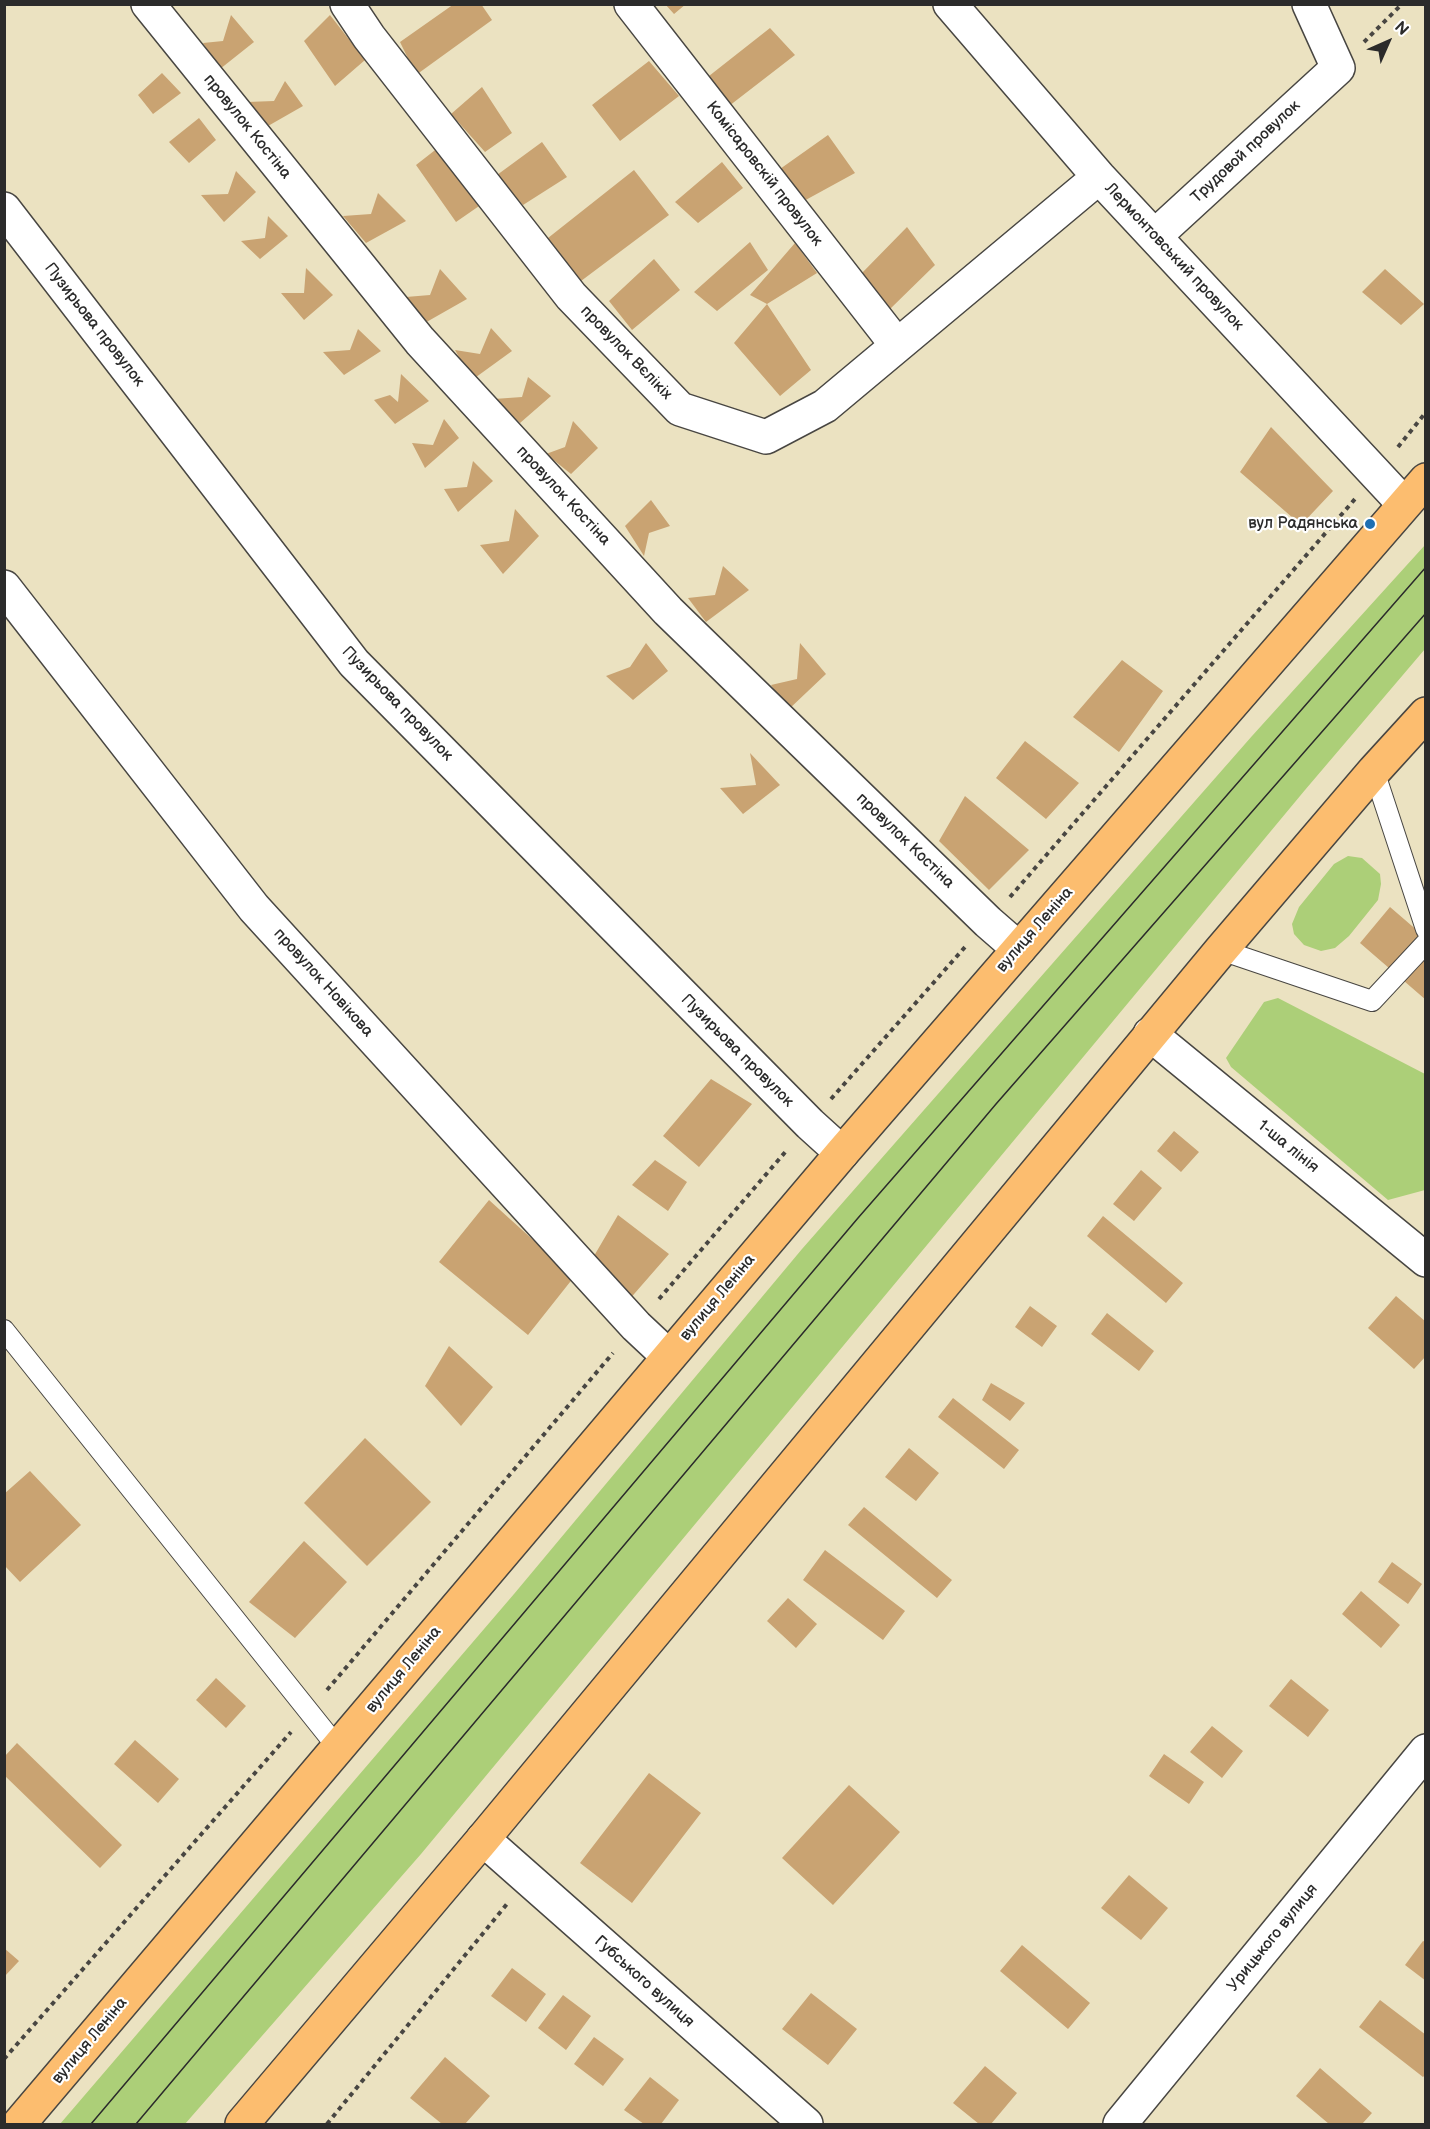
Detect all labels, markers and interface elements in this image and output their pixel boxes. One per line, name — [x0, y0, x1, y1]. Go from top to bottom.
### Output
north arrow — [1358, 12, 1418, 72]
text: N — [1390, 18, 1412, 40]
street label: провулок Костіна — [199, 71, 295, 183]
street label: Трудовой провулок — [1187, 96, 1305, 208]
street label: Комісаровскій провулок — [702, 98, 826, 250]
street label: Лермонтовський провулок — [1101, 179, 1247, 335]
street label: Пузирьова провулок — [40, 259, 148, 391]
street label: провулок Вєлікіх — [576, 302, 676, 404]
street label: провулок Костіна — [512, 442, 614, 550]
place label: вул Радянська — [1248, 514, 1358, 534]
marker: вул Радянська — [1363, 517, 1377, 531]
street label: Пузирьова провулок — [337, 643, 457, 765]
street label: провулок Костіна — [852, 789, 958, 893]
street label: вулиця Леніна — [993, 883, 1077, 977]
street label: провулок Новікова — [269, 925, 377, 1041]
street label: Пузирьова провулок — [677, 991, 797, 1111]
street label: 1-ша лінія — [1254, 1117, 1322, 1177]
street label: вулиця Леніна — [676, 1251, 760, 1345]
street label: вулиця Леніна — [362, 1623, 446, 1717]
street label: Урицького вулиця — [1224, 1880, 1322, 1996]
street label: Губського вулиця — [590, 1932, 698, 2032]
street label: вулиця Леніна — [48, 1994, 132, 2088]

